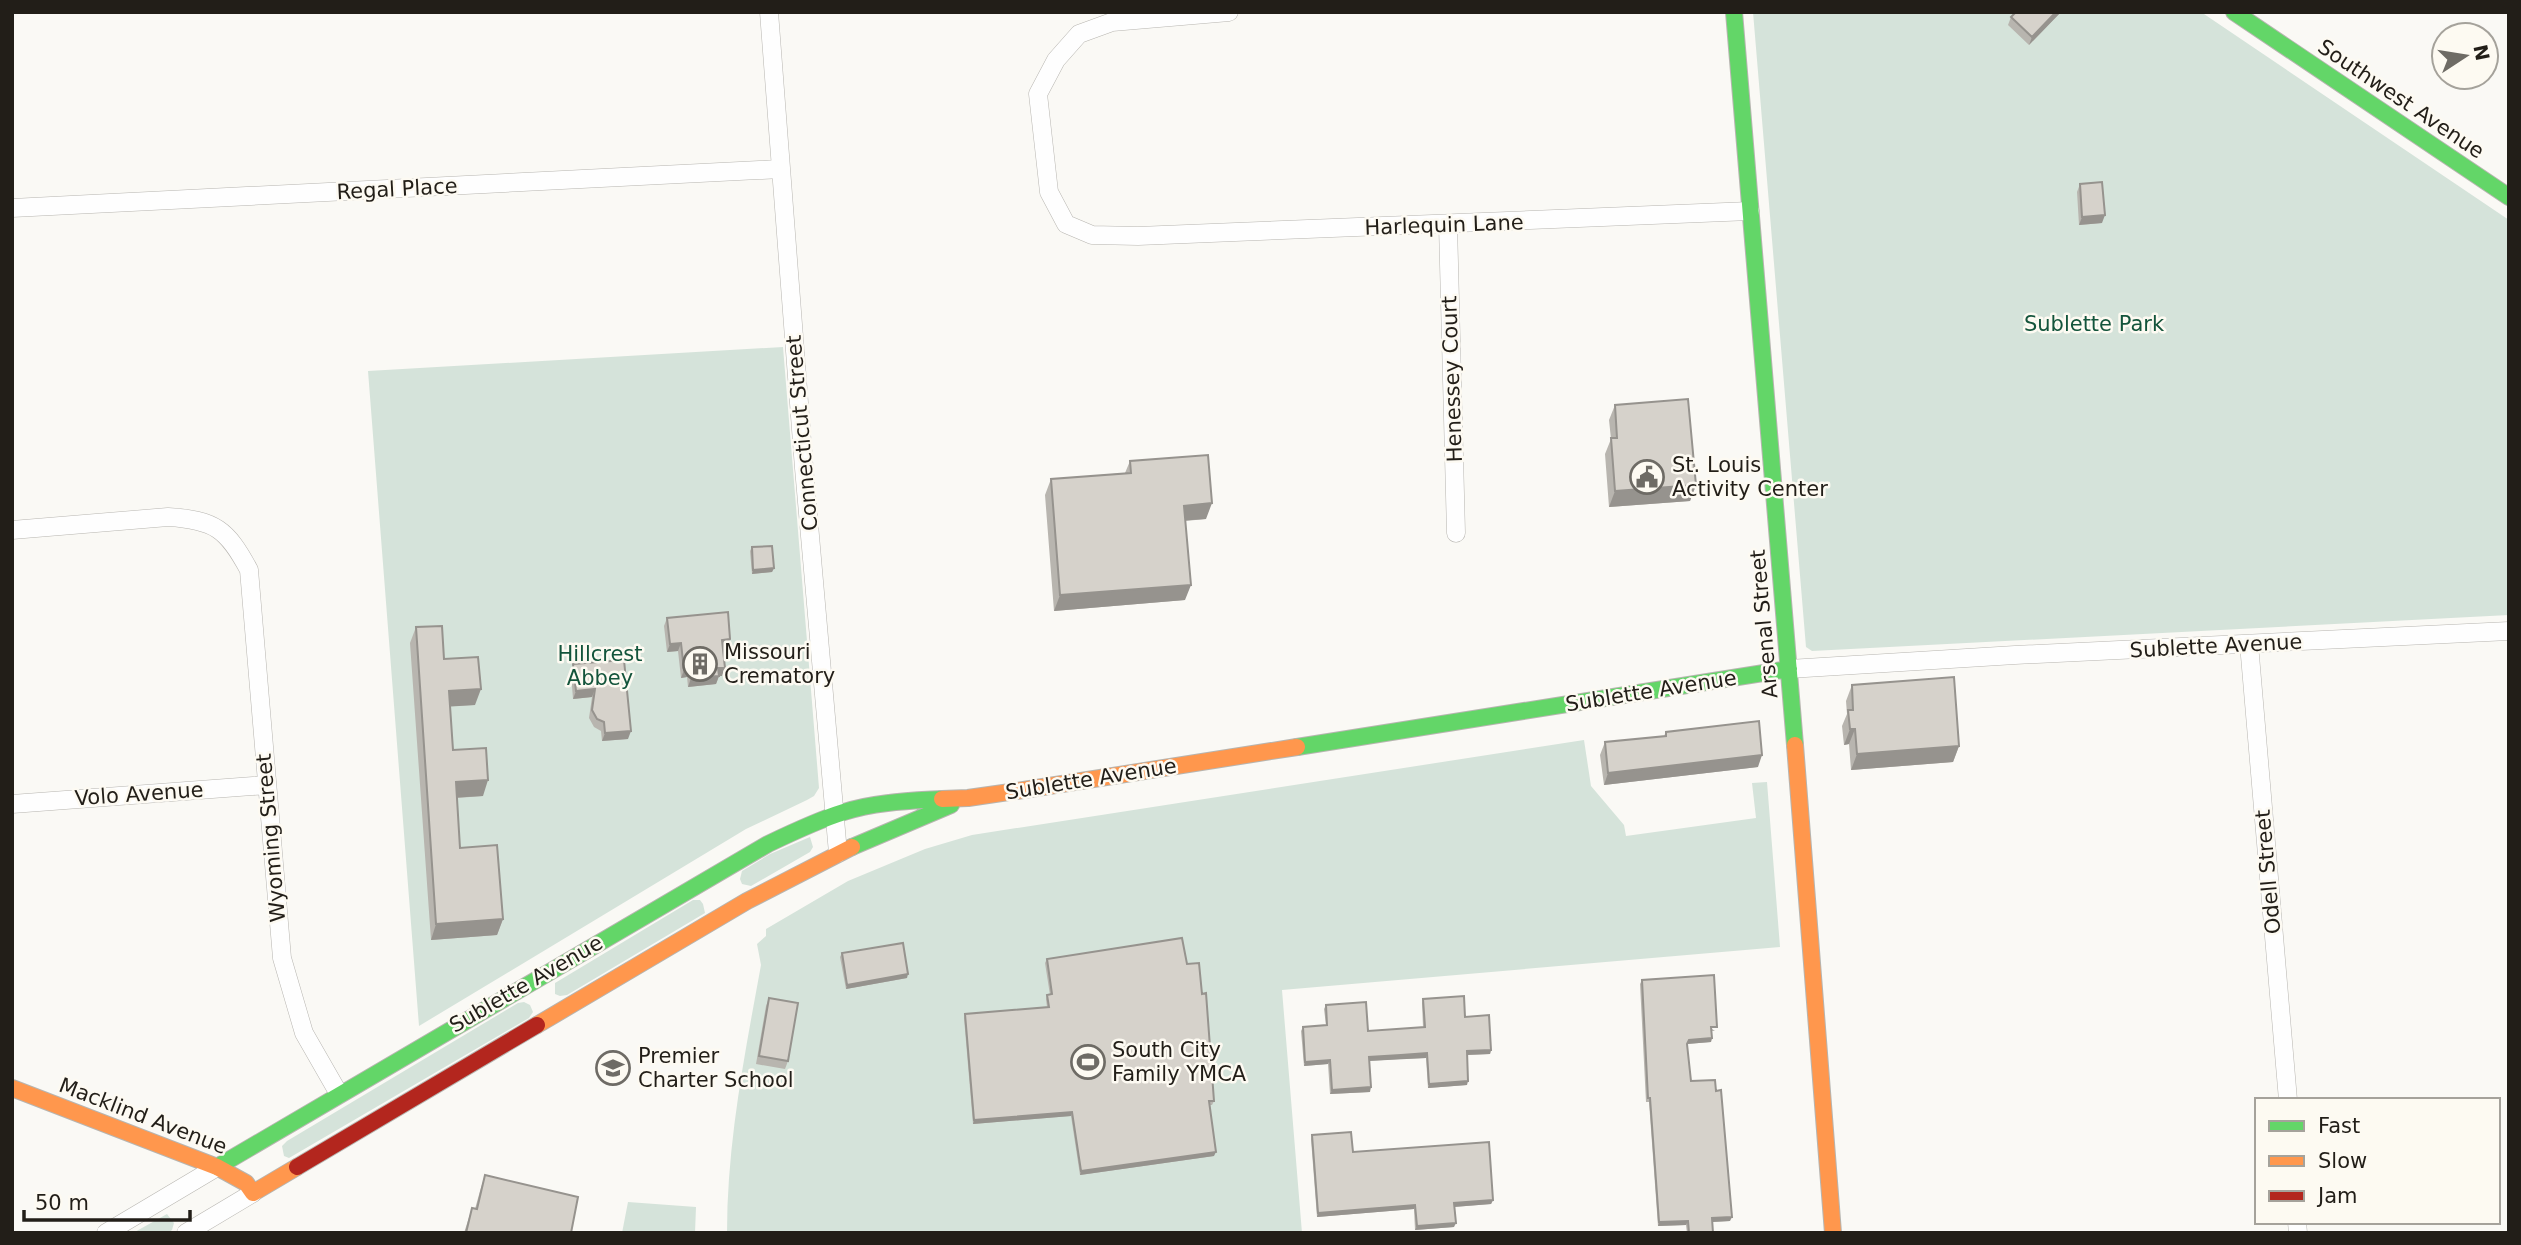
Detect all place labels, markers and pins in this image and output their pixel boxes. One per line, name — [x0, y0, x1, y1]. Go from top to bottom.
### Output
place label: St. Louis Activity Center — [1672, 453, 1828, 501]
public building icon: St. Louis Activity Center — [1628, 458, 1666, 496]
place label: Missouri Crematory — [724, 640, 835, 688]
building icon: Missouri Crematory — [681, 645, 719, 683]
place label: South City Family YMCA — [1112, 1038, 1247, 1086]
sports icon: South City Family YMCA — [1069, 1043, 1107, 1081]
place label: Premier Charter School — [638, 1044, 794, 1092]
school or university icon: Premier Charter School — [594, 1049, 632, 1087]

